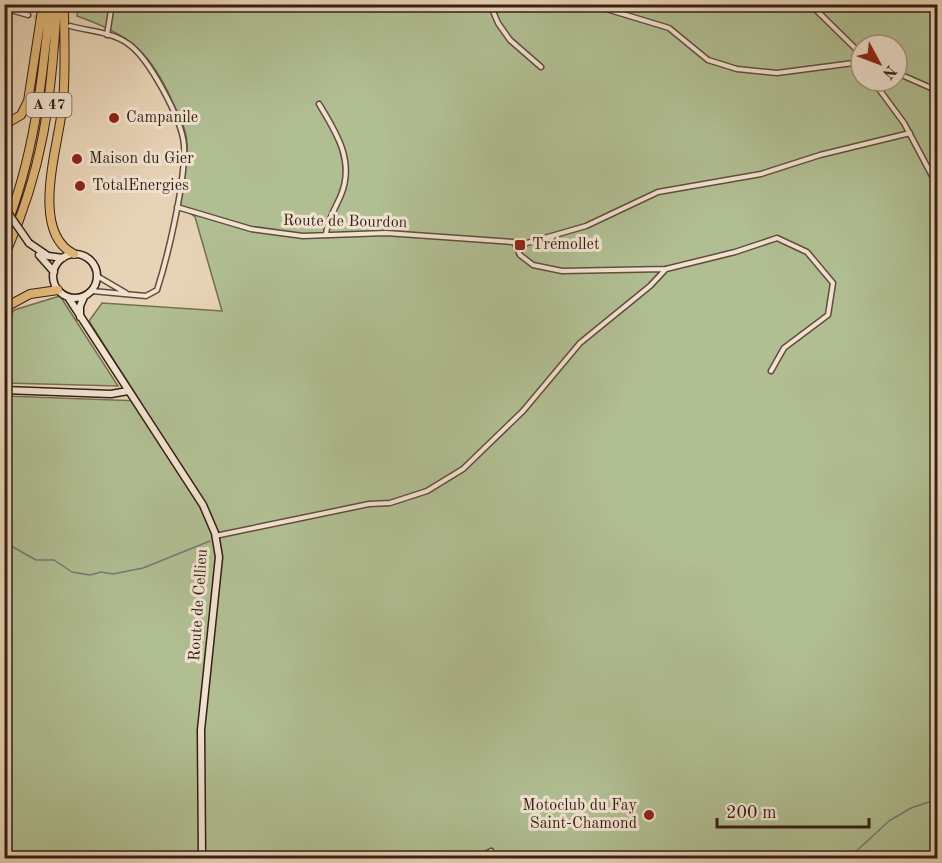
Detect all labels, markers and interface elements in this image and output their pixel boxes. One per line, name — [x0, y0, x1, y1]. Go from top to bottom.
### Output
north arrow — [849, 33, 909, 93]
text: N — [878, 62, 899, 82]
road number: A 47 — [26, 93, 72, 117]
place label: Campanile — [126, 110, 198, 126]
marker: Campanile — [107, 111, 121, 125]
place label: Maison du Gier — [89, 151, 194, 167]
marker: Maison du Gier — [70, 152, 84, 166]
place label: TotalEnergies — [92, 178, 189, 194]
marker: TotalEnergies — [73, 179, 87, 193]
street label: Route de Bourdon — [283, 213, 408, 231]
place label: Trémollet — [532, 237, 600, 253]
marker: Trémollet — [513, 238, 527, 252]
street label: Route de Cellieu — [187, 548, 211, 662]
scale bar — [717, 791, 868, 829]
place label: Motoclub du Fay Saint-Chamond — [522, 798, 638, 832]
text: 200 m — [726, 804, 777, 822]
marker: Motoclub du Fay Saint-Chamond — [642, 808, 656, 822]

